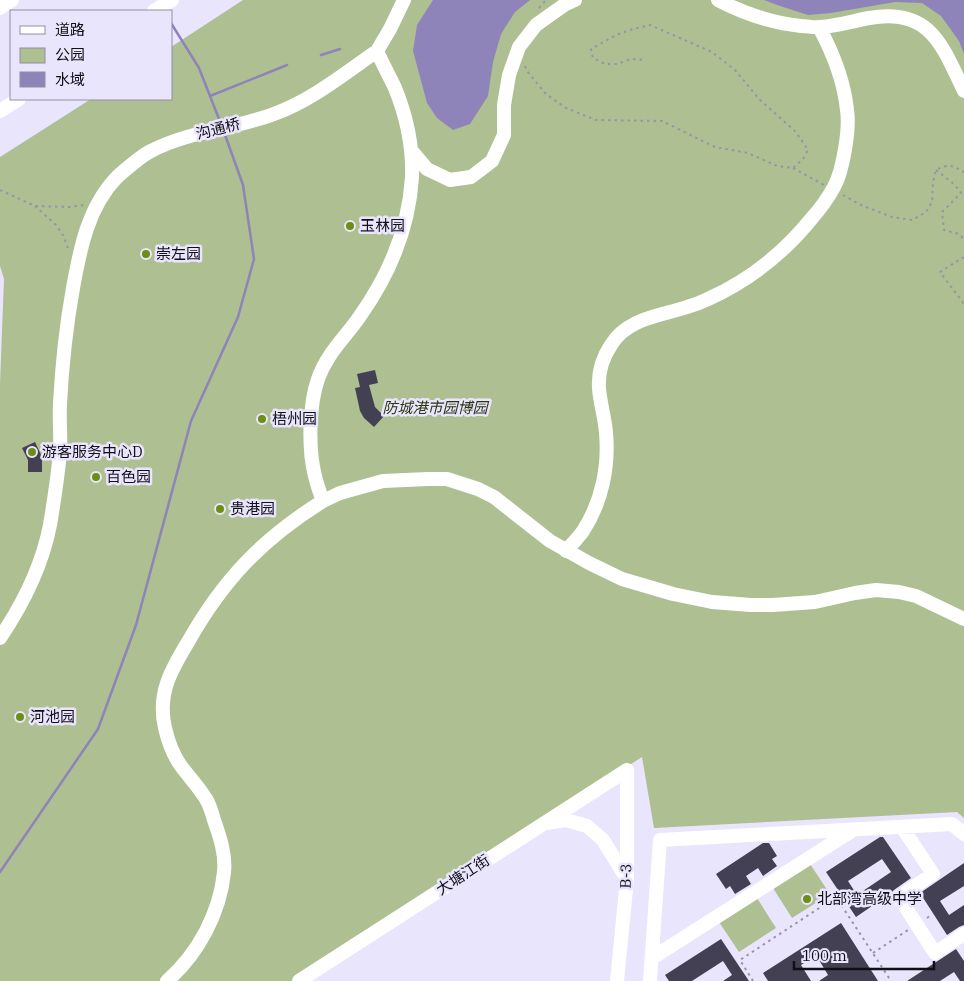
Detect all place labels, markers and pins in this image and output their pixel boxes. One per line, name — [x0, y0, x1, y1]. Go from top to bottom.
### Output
place label: 玉林园 — [360, 216, 405, 235]
marker: 玉林园 — [344, 220, 356, 232]
place label: 崇左园 — [156, 244, 201, 263]
marker: 崇左园 — [140, 248, 152, 260]
place label: 梧州园 — [272, 409, 317, 428]
marker: 梧州园 — [256, 413, 268, 425]
place label: 游客服务中心D — [42, 442, 143, 461]
marker: 游客服务中心D — [26, 446, 38, 458]
place label: 百色园 — [106, 467, 151, 486]
marker: 百色园 — [90, 471, 102, 483]
place label: 贵港园 — [230, 499, 275, 518]
marker: 贵港园 — [214, 503, 226, 515]
place label: 河池园 — [30, 707, 75, 726]
marker: 河池园 — [14, 711, 26, 723]
place label: 北部湾高级中学 — [817, 889, 922, 908]
marker: 北部湾高级中学 — [801, 893, 813, 905]

